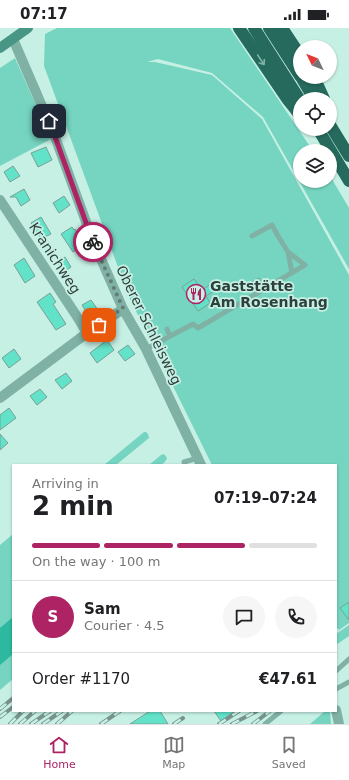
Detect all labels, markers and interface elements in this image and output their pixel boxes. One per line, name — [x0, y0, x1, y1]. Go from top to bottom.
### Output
text: 07:17 — [20, 5, 68, 23]
north arrow — [293, 40, 337, 84]
map controls — [293, 40, 337, 188]
one-way arrow — [257, 55, 265, 66]
button: locate — [293, 92, 337, 136]
pin — [32, 104, 66, 138]
icon: home — [38, 110, 60, 132]
button: layers — [293, 144, 337, 188]
street label: Kranichweg — [26, 219, 84, 297]
courier — [73, 222, 113, 262]
icon: bike — [82, 231, 104, 253]
street label: Oberer Schleisweg — [113, 263, 185, 387]
place label: Gaststätte Am Rosenhang — [210, 278, 328, 310]
restaurant icon: Gaststätte Am Rosenhang — [185, 283, 207, 305]
pin — [82, 308, 116, 342]
icon: bag — [88, 314, 110, 336]
text: Arriving in — [32, 476, 99, 491]
text: 07:19–07:24 — [214, 489, 317, 507]
text: 2 min — [32, 491, 114, 521]
text: On the way · 100 m — [32, 554, 160, 569]
button: chat — [223, 596, 265, 638]
button: phone — [275, 596, 317, 638]
text: Sam — [84, 600, 121, 618]
text: S — [48, 608, 58, 626]
text: Courier · 4.5 — [84, 618, 165, 633]
text: Order #1170 — [32, 670, 130, 688]
text: €47.61 — [259, 670, 317, 688]
tab: Home — [43, 734, 76, 771]
tab: Map — [162, 734, 185, 771]
tab: Saved — [272, 734, 306, 771]

